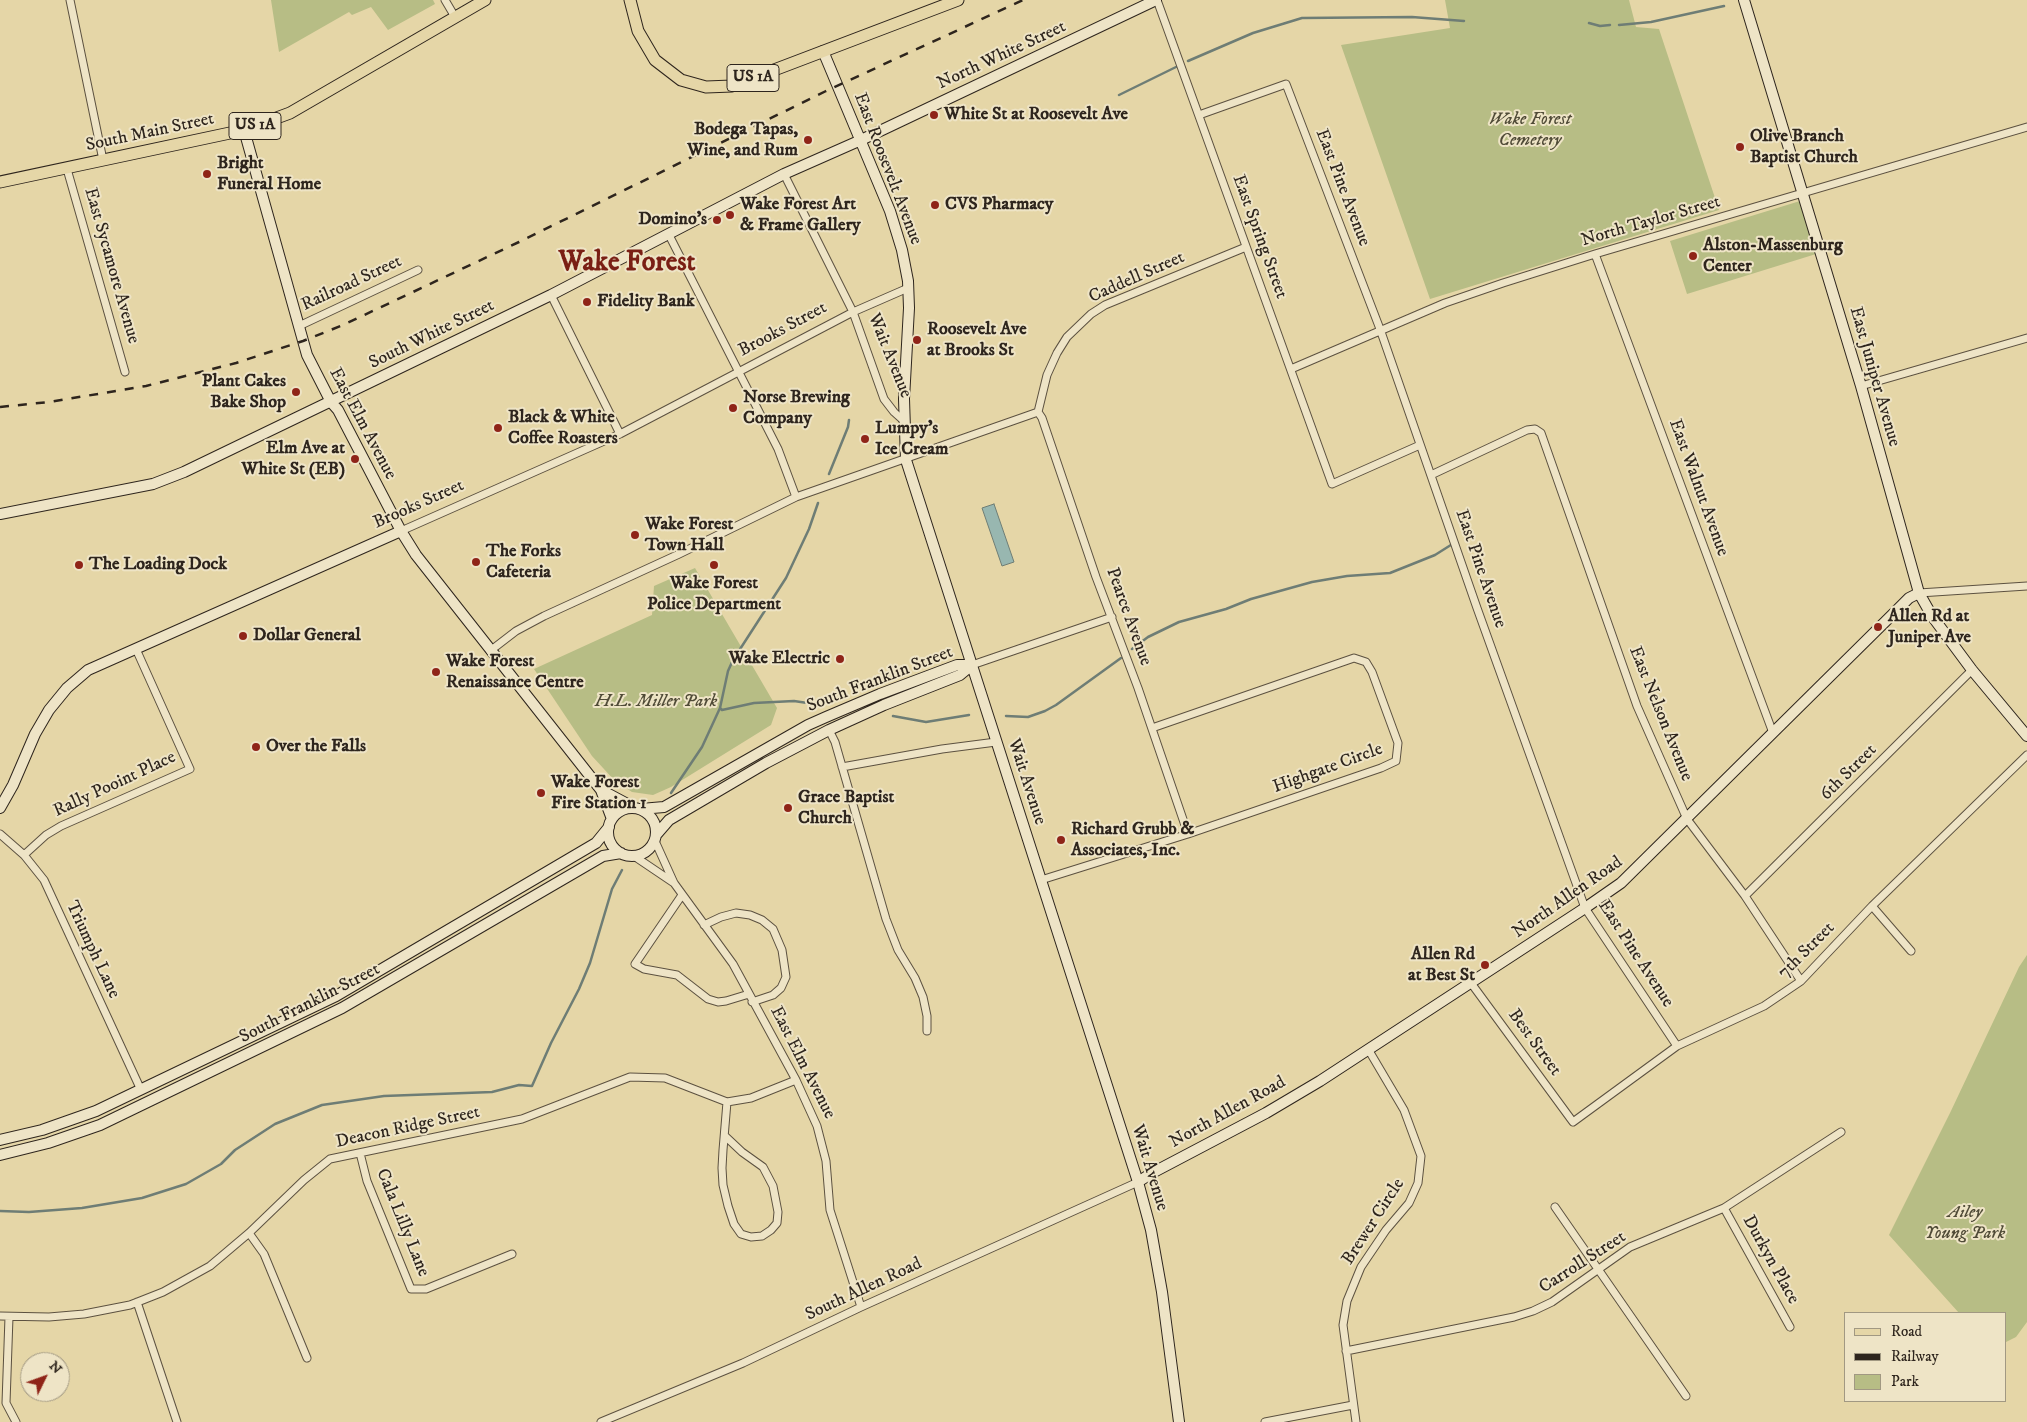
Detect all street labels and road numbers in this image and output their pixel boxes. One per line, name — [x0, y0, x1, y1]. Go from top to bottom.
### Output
street label: North White Street — [934, 17, 1070, 95]
road number: US 1A — [727, 64, 779, 92]
street label: East Roosevelt Avenue — [848, 90, 926, 248]
street label: South Main Street — [84, 109, 216, 157]
road number: US 1A — [229, 112, 281, 140]
street label: East Pine Avenue — [1310, 126, 1374, 250]
street label: East Spring Street — [1227, 172, 1291, 302]
street label: East Sycamore Avenue — [78, 186, 144, 346]
street label: North Taylor Street — [1579, 192, 1723, 252]
street label: Caddell Street — [1086, 247, 1188, 309]
street label: Railroad Street — [298, 251, 406, 317]
street label: South White Street — [366, 295, 498, 375]
street label: Brooks Street — [735, 298, 831, 362]
street label: East Juniper Avenue — [1844, 305, 1904, 449]
street label: Wait Avenue — [862, 311, 916, 401]
street label: East Elm Avenue — [323, 364, 401, 484]
street label: East Walnut Avenue — [1663, 417, 1733, 559]
street label: Brooks Street — [370, 475, 468, 535]
street label: East Pine Avenue — [1450, 507, 1510, 631]
street label: Pearce Avenue — [1100, 565, 1156, 669]
street label: South Franklin Street — [804, 642, 956, 718]
street label: East Nelson Avenue — [1623, 644, 1697, 784]
street label: Wait Avenue — [1002, 736, 1050, 828]
street label: Highgate Circle — [1270, 739, 1386, 799]
street label: 6th Street — [1816, 740, 1882, 806]
street label: Rally Pooint Place — [50, 747, 180, 823]
street label: North Allen Road — [1509, 852, 1627, 944]
street label: East Pine Avenue — [1592, 896, 1678, 1012]
street label: Triumph Lane — [60, 898, 124, 1002]
street label: 7th Street — [1774, 918, 1840, 984]
street label: South Franklin Street — [236, 959, 384, 1049]
street label: East Elm Avenue — [764, 1003, 840, 1123]
street label: Best Street — [1503, 1005, 1565, 1081]
street label: North Allen Road — [1166, 1072, 1290, 1154]
street label: Deacon Ridge Street — [334, 1102, 482, 1154]
street label: Wait Avenue — [1126, 1122, 1172, 1214]
street label: Cala Lilly Lane — [371, 1166, 433, 1280]
street label: Brewer Circle — [1338, 1175, 1410, 1269]
street label: Durkyn Place — [1737, 1212, 1803, 1308]
street label: Carroll Street — [1536, 1227, 1630, 1299]
street label: South Allen Road — [802, 1254, 926, 1326]

